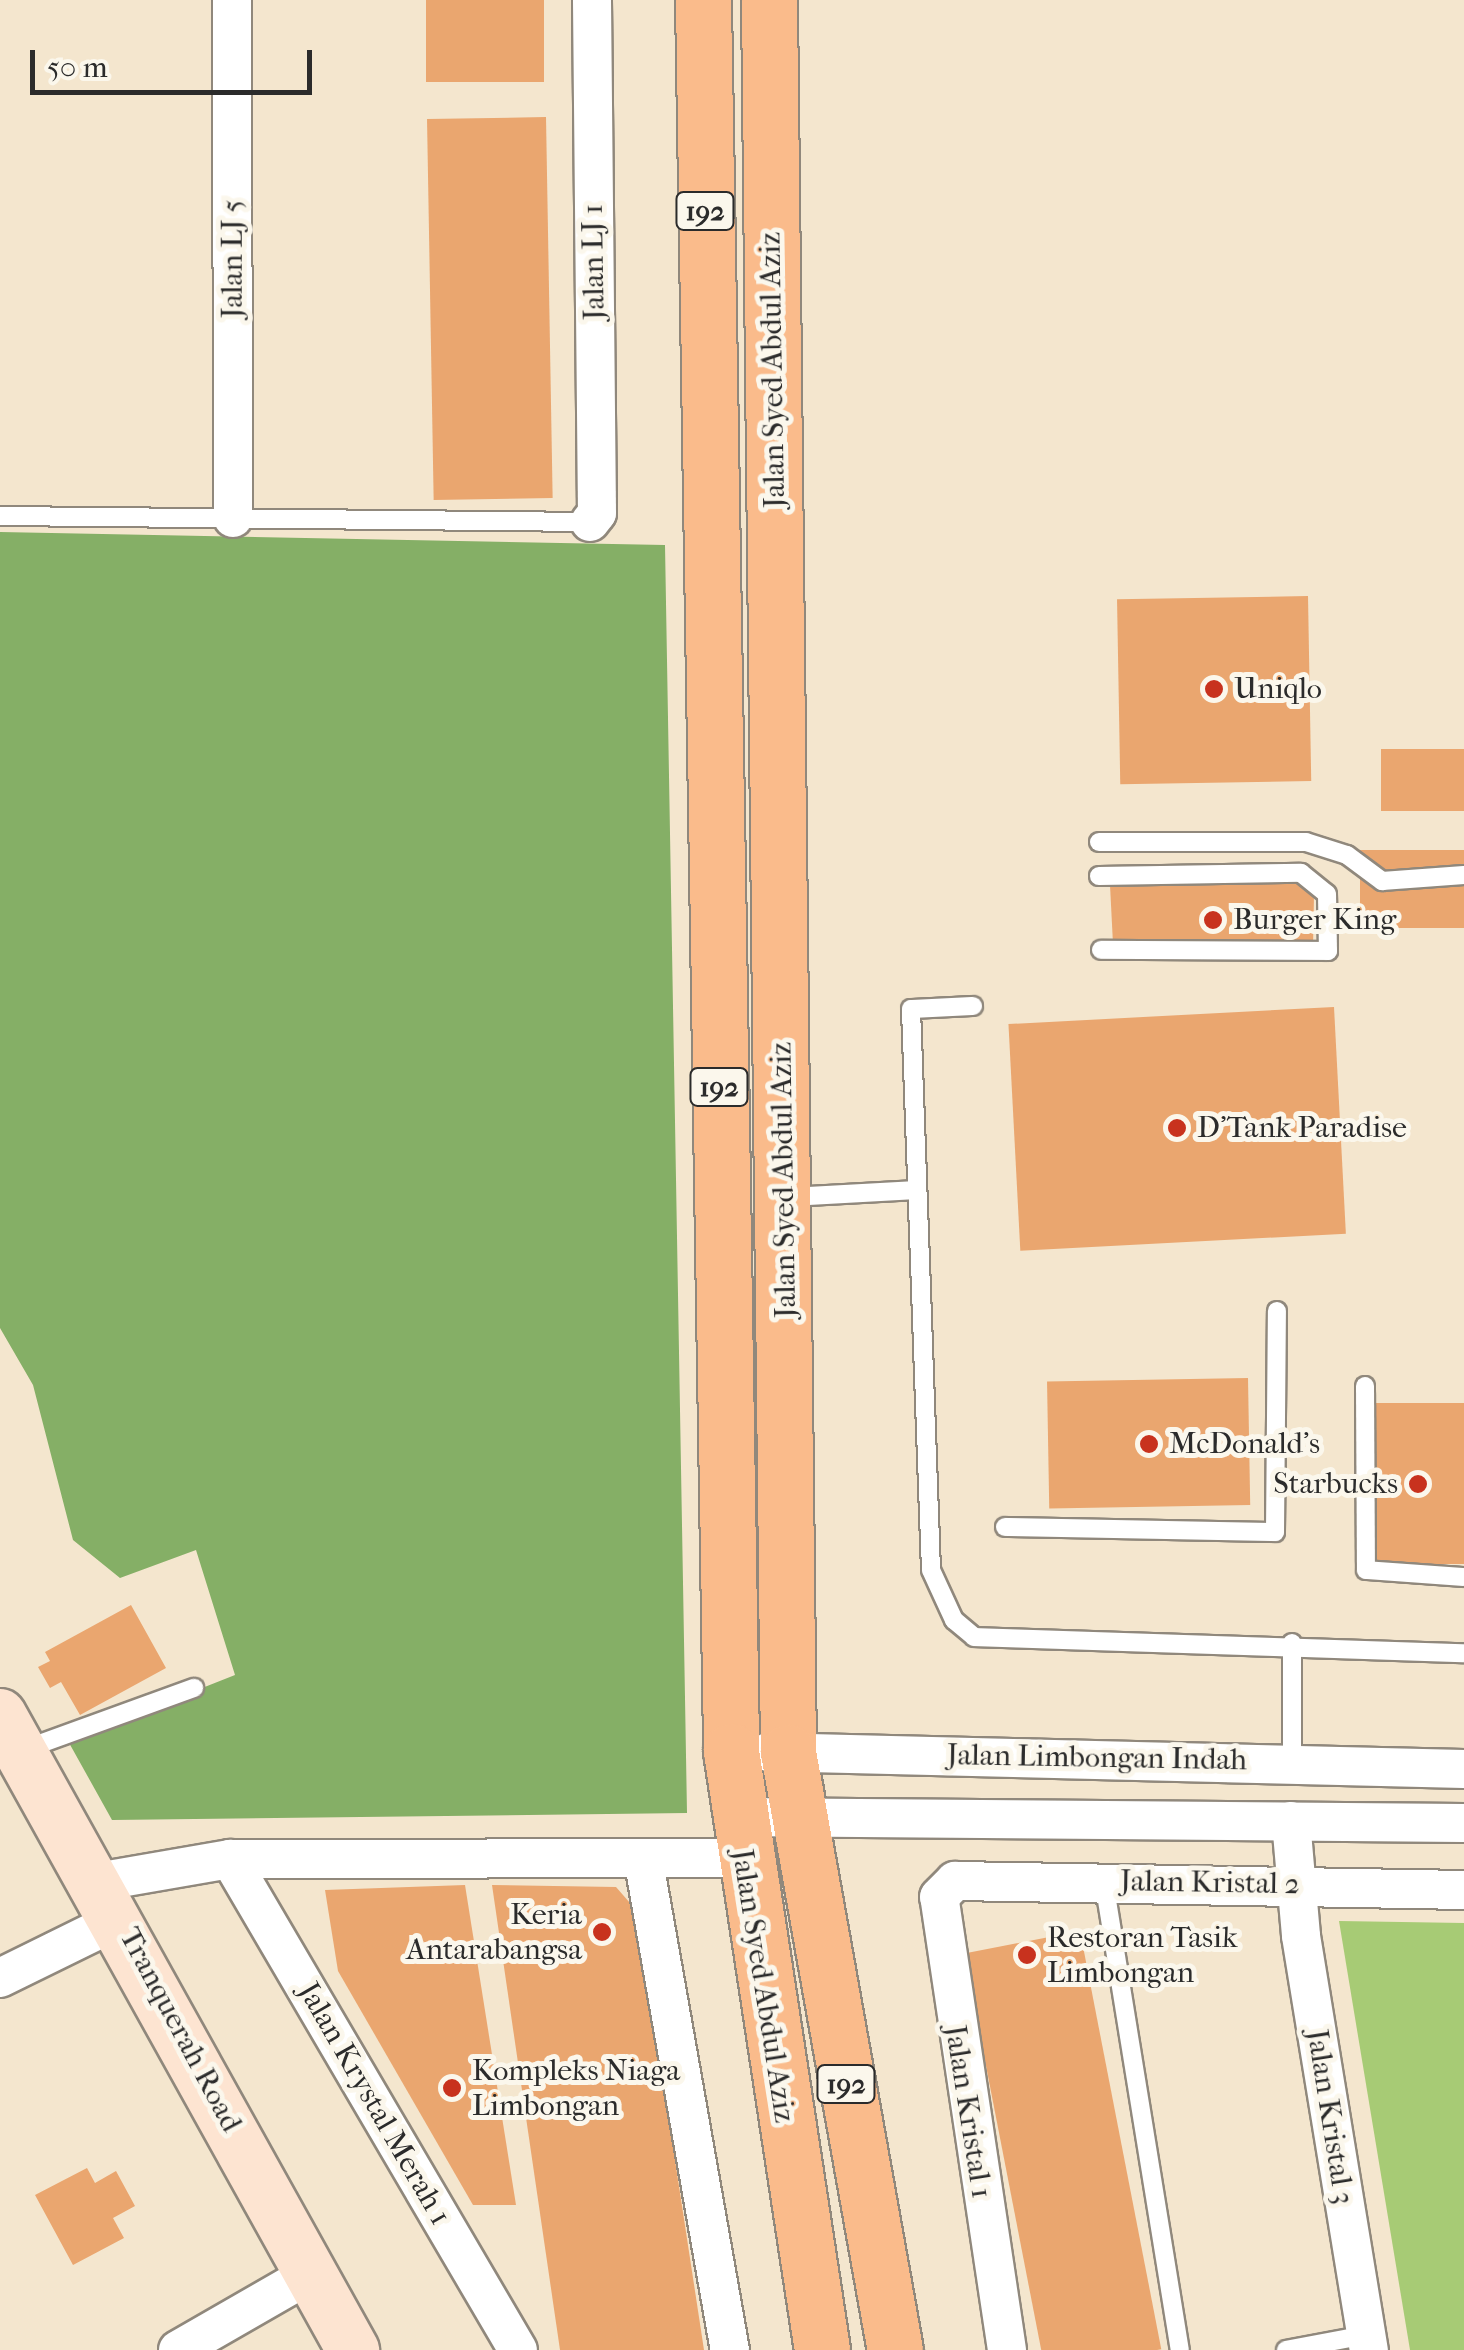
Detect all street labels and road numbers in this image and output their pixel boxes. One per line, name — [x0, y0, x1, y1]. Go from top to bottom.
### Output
road number: 192 — [675, 188, 735, 234]
street label: Jalan LJ 5 — [215, 200, 251, 318]
street label: Jalan LJ 1 — [575, 203, 613, 321]
street label: Jalan Syed Abdul Aziz — [753, 232, 793, 508]
street label: Jalan Syed Abdul Aziz — [764, 1042, 804, 1318]
road number: 192 — [689, 1064, 749, 1110]
street label: Jalan Limbongan Indah — [947, 1737, 1247, 1779]
street label: Jalan Syed Abdul Aziz — [724, 1847, 802, 2125]
street label: Jalan Kristal 2 — [1120, 1863, 1300, 1903]
street label: Tranquerah Road — [111, 1922, 249, 2138]
street label: Jalan Krystal Merah 1 — [290, 1976, 458, 2232]
street label: Jalan Kristal 1 — [937, 2023, 999, 2201]
street label: Jalan Kristal 3 — [1298, 2027, 1362, 2207]
road number: 192 — [816, 2061, 876, 2107]

